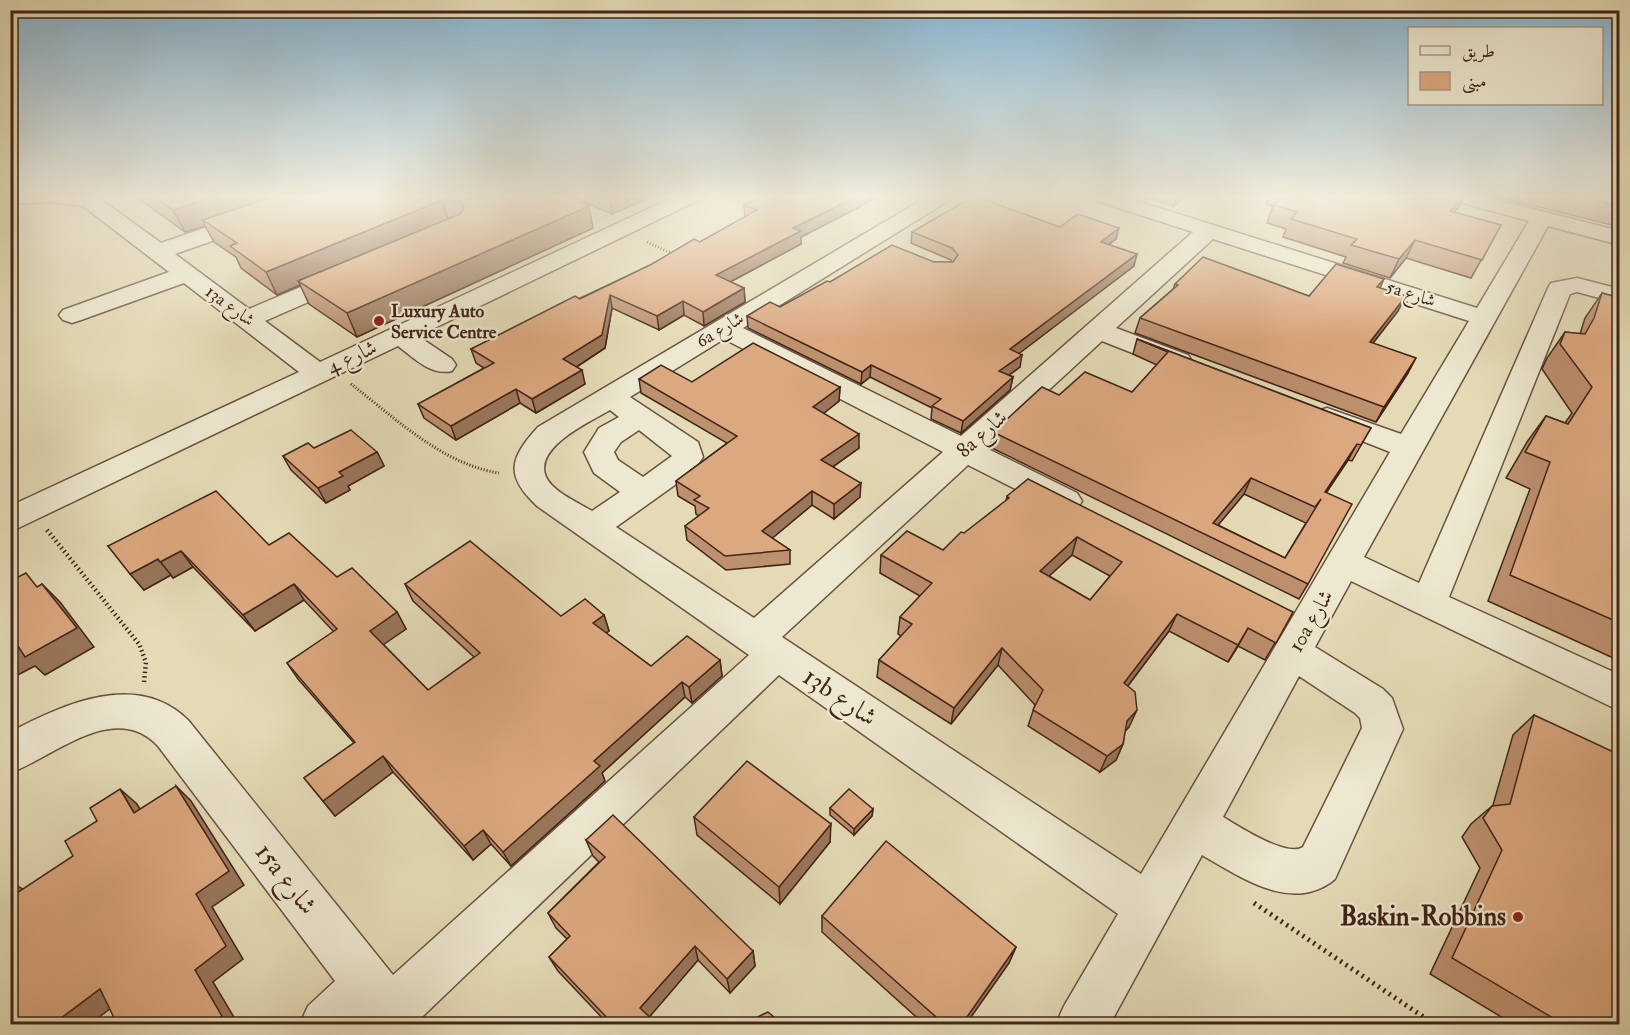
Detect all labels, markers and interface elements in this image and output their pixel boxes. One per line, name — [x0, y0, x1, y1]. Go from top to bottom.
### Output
legend — [1408, 27, 1603, 105]
text: طريق — [1462, 40, 1495, 63]
text: مبنى — [1462, 70, 1487, 94]
street label: 5a شارع — [1383, 275, 1439, 316]
street label: 13a شارع — [199, 280, 259, 334]
place label: Luxury Auto Service Centre — [391, 300, 497, 344]
street label: 6a شارع — [692, 307, 750, 356]
marker: Luxury Auto Service Centre — [372, 314, 386, 328]
street label: شارع 4 — [323, 334, 383, 384]
street label: 8a شارع — [951, 404, 1016, 467]
street label: 10a شارع — [1282, 585, 1343, 659]
street label: 13b شارع — [794, 661, 883, 738]
street label: 15a شارع — [244, 837, 324, 924]
place label: Baskin-Robbins — [1340, 901, 1506, 933]
marker: Baskin-Robbins — [1511, 910, 1525, 924]

